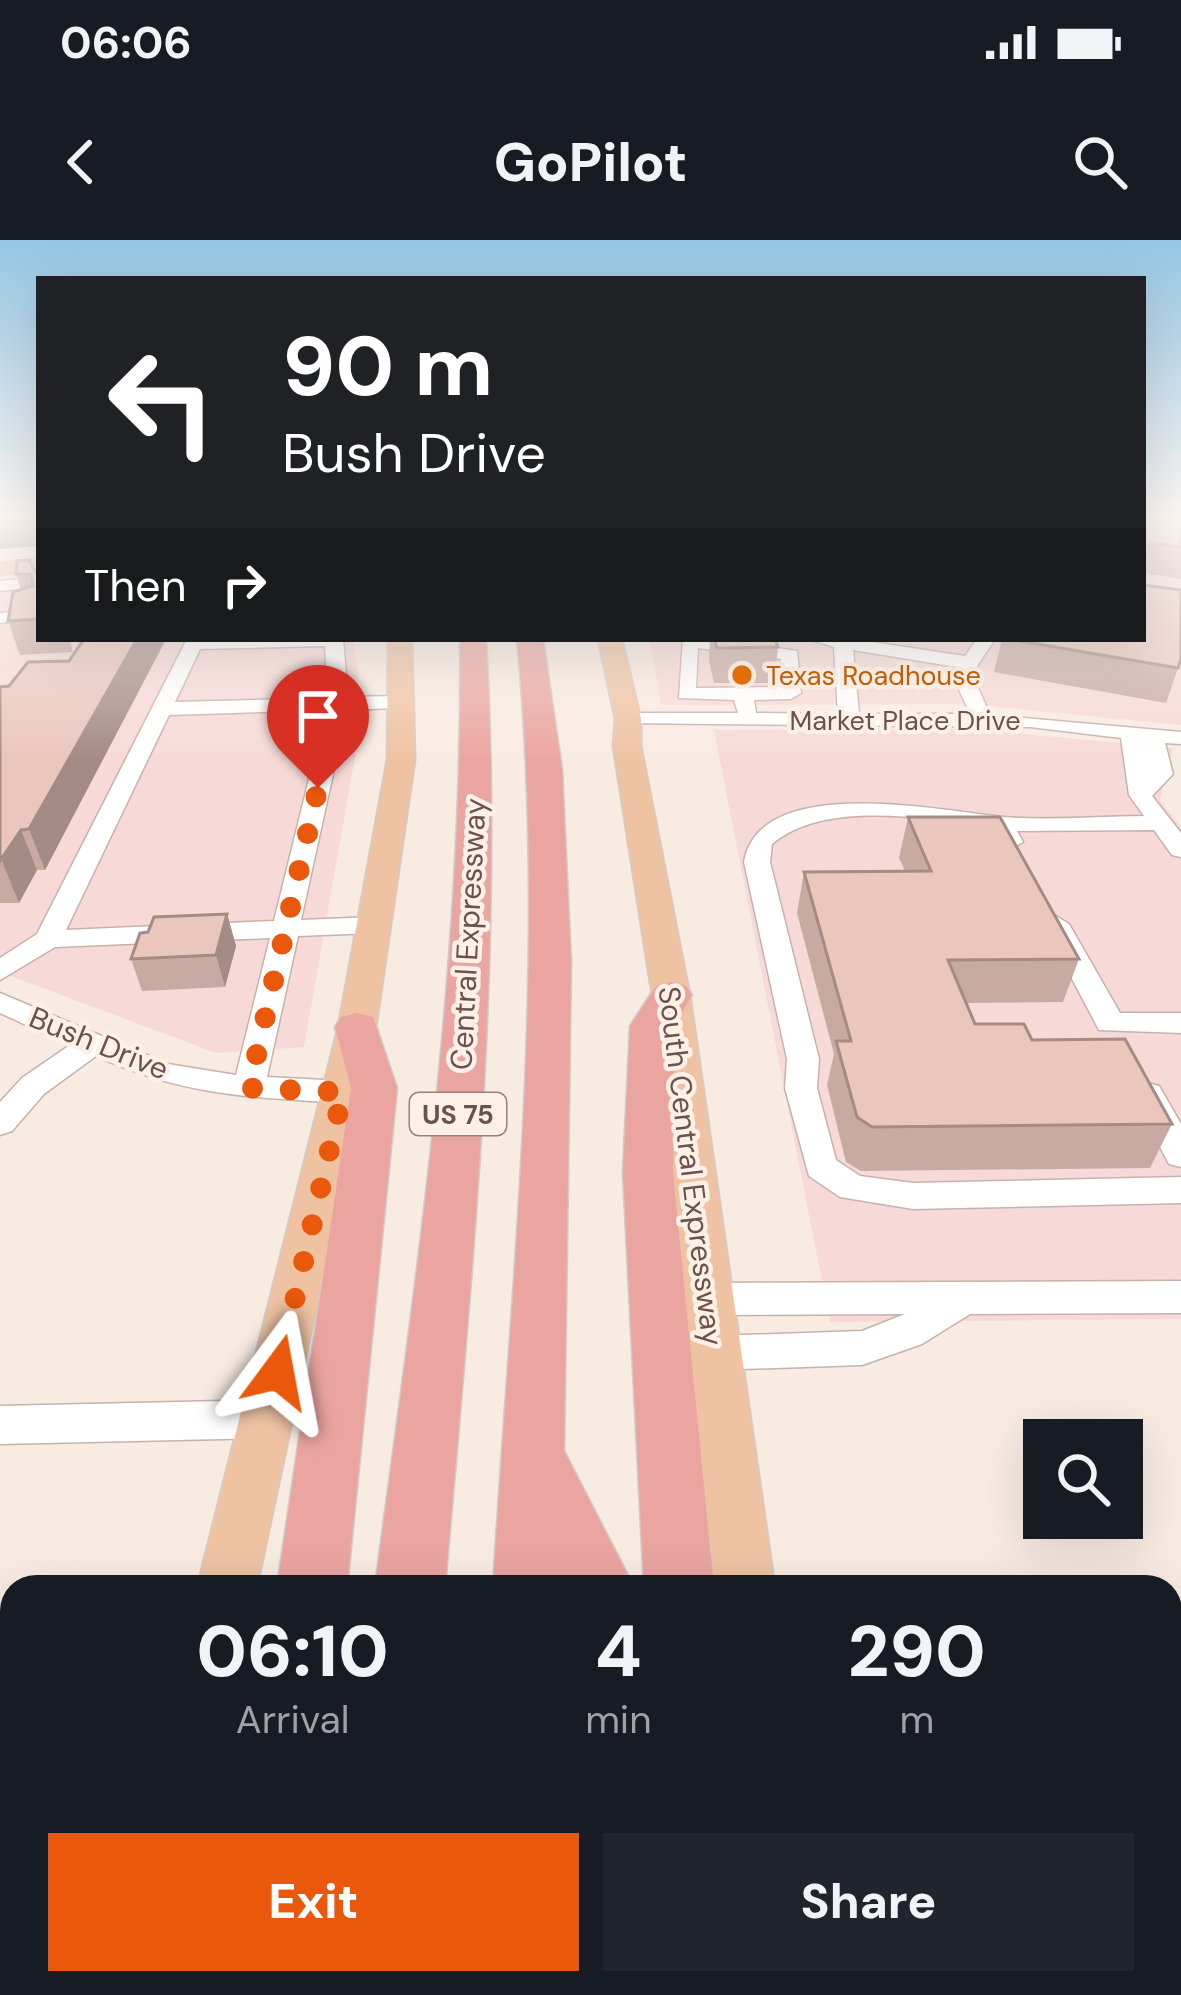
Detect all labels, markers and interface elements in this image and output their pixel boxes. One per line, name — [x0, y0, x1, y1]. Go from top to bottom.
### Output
text: 06:06 — [60, 13, 192, 72]
text: GoPilot — [494, 127, 687, 198]
icon: back — [48, 129, 114, 195]
icon: search — [1067, 129, 1133, 195]
text: 90 m — [282, 312, 493, 421]
icon: left — [84, 324, 240, 480]
text: Bush Drive — [282, 418, 546, 489]
icon: right — [211, 552, 277, 618]
text: Then — [84, 556, 187, 615]
place label: Texas Roadhouse — [766, 658, 981, 693]
marker: Texas Roadhouse — [729, 662, 755, 688]
pin — [267, 665, 369, 788]
icon: arrive — [285, 683, 351, 749]
street label: Market Place Drive — [790, 703, 1020, 738]
street label: Central Expressway — [441, 797, 495, 1071]
street label: South Central Expressway — [650, 984, 732, 1348]
street label: Bush Drive — [24, 997, 174, 1089]
road number: US 75 — [410, 1093, 506, 1135]
position arrow — [215, 1309, 341, 1435]
map controls — [1023, 1419, 1143, 1539]
button: search — [1023, 1419, 1143, 1539]
text: 06:10 — [196, 1605, 389, 1698]
text: 4 — [595, 1605, 642, 1698]
text: 290 — [848, 1605, 986, 1698]
text: Arrival — [236, 1694, 349, 1745]
text: min — [585, 1694, 652, 1745]
text: m — [899, 1694, 934, 1745]
button: Exit — [48, 1833, 579, 1971]
button: Share — [603, 1833, 1134, 1971]

